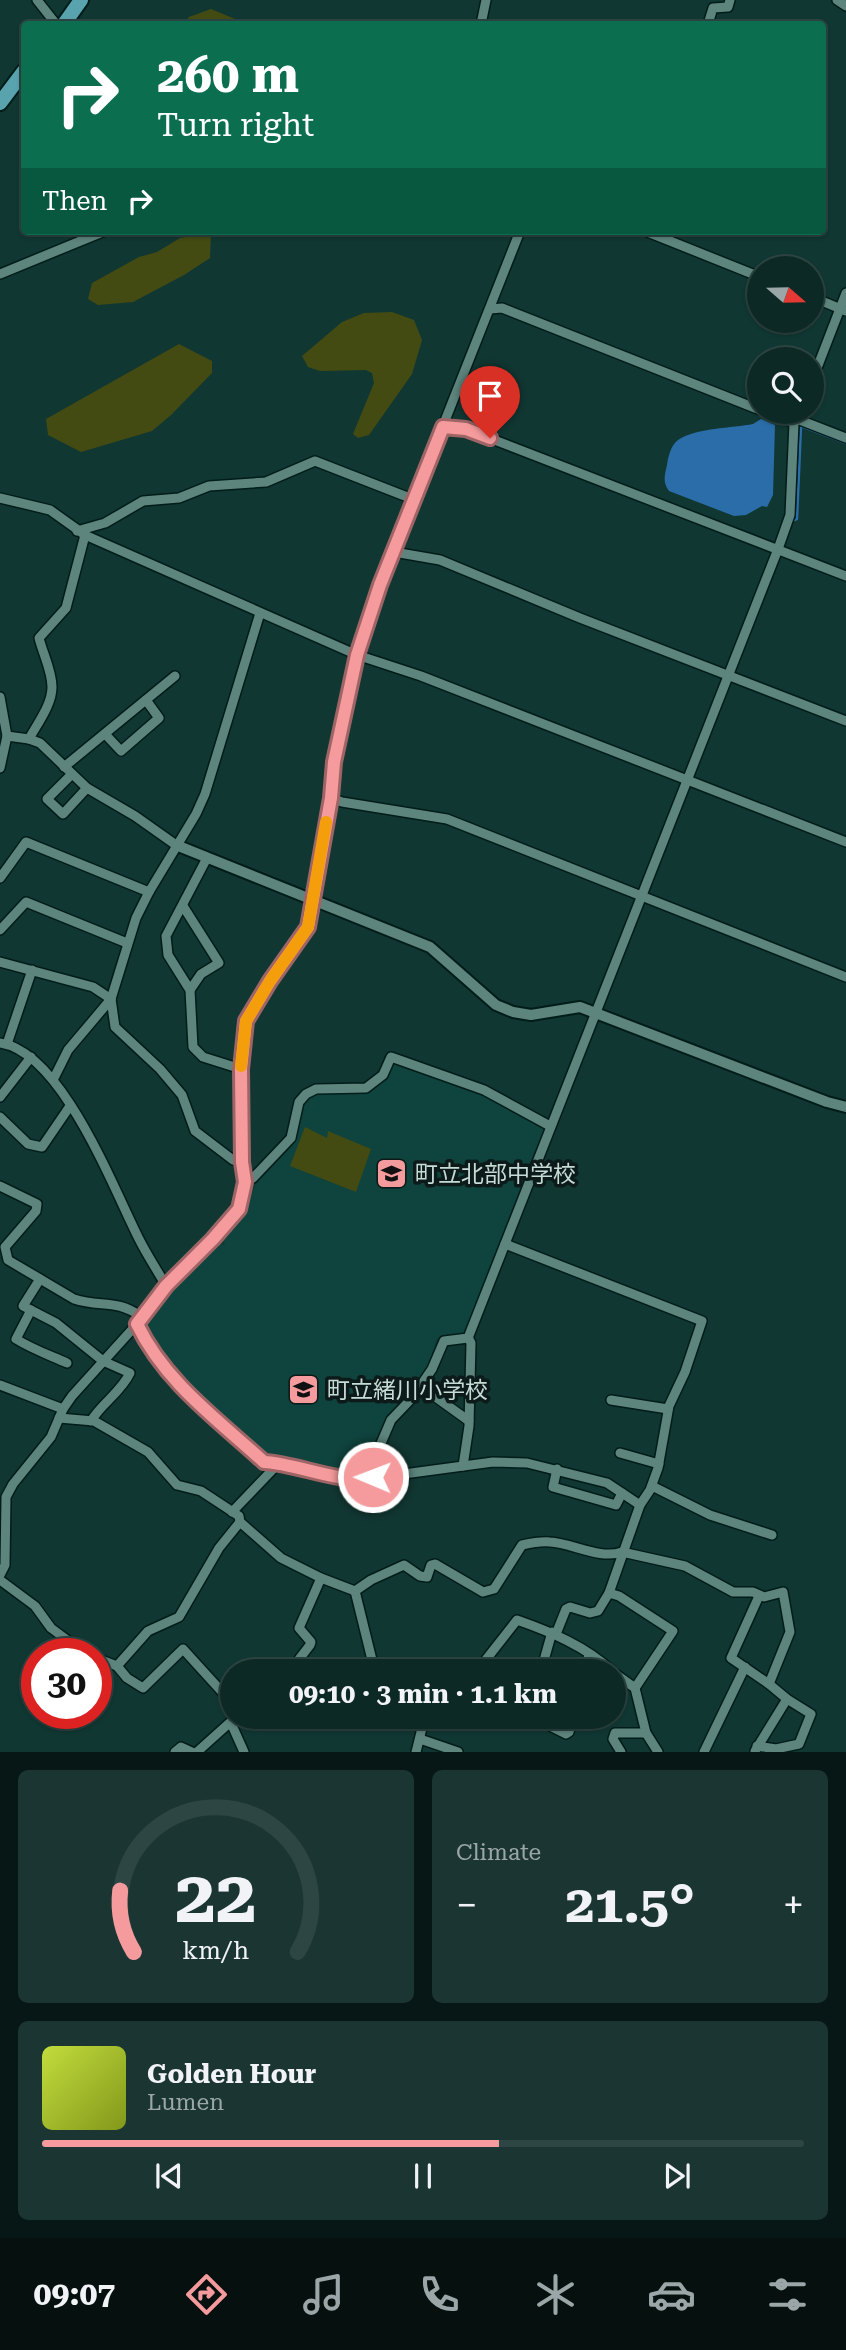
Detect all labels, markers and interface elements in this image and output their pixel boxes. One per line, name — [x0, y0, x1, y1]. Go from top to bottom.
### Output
text: 260 m — [157, 47, 299, 104]
icon: right — [42, 49, 133, 140]
text: Turn right — [157, 106, 314, 144]
icon: right — [121, 182, 159, 220]
text: Then — [42, 186, 107, 216]
north arrow — [747, 256, 824, 332]
map controls — [747, 256, 824, 424]
button: search — [747, 347, 824, 424]
pin — [460, 366, 520, 438]
icon: arrive — [471, 377, 509, 415]
school or university icon: 町立北部中学校 — [375, 1157, 409, 1191]
place label: 町立北部中学校 — [415, 1161, 576, 1188]
school or university icon: 町立緒川小学校 — [287, 1373, 321, 1407]
place label: 町立緒川小学校 — [327, 1377, 488, 1404]
position arrow — [336, 1440, 410, 1514]
speed limit sign: 30 — [21, 1638, 112, 1729]
text: 09:10 · 3 min · 1.1 km — [289, 1679, 557, 1709]
text: Climate — [456, 1839, 541, 1866]
text: 22 — [175, 1856, 257, 1941]
text: 21.5° — [565, 1874, 695, 1935]
text: − — [456, 1883, 477, 1927]
text: + — [783, 1883, 804, 1927]
text: km/h — [183, 1936, 249, 1965]
text: Golden Hour — [147, 2059, 316, 2089]
text: Lumen — [147, 2089, 224, 2116]
icon: previous — [150, 2157, 188, 2195]
icon: pause — [404, 2157, 442, 2195]
icon: next — [658, 2157, 696, 2195]
icon: directions — [182, 2270, 231, 2319]
icon: music — [299, 2270, 348, 2319]
icon: phone — [415, 2270, 464, 2319]
icon: climate — [531, 2270, 580, 2319]
icon: car — [647, 2270, 696, 2319]
icon: filters — [763, 2270, 812, 2319]
text: 09:07 — [34, 2275, 115, 2313]

